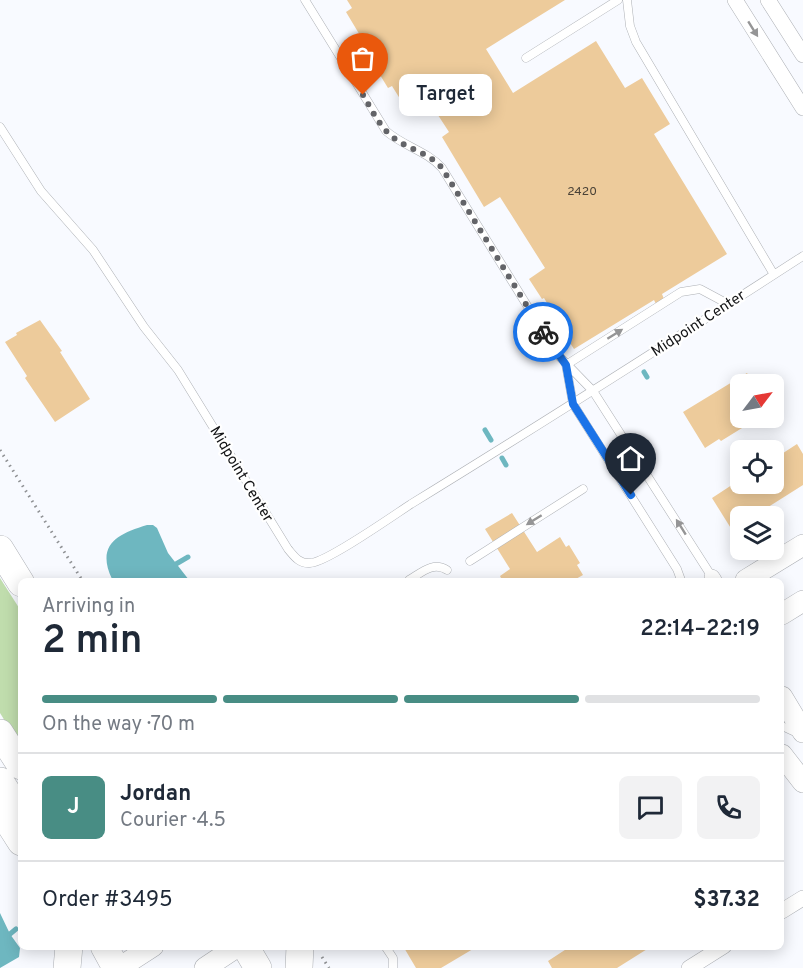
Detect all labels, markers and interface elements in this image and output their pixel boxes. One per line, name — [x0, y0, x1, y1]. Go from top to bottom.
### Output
one-way arrow — [748, 21, 759, 37]
pin — [337, 33, 388, 95]
icon: bag — [346, 42, 379, 75]
callout: Target — [399, 74, 492, 116]
text: Target — [416, 82, 475, 108]
house number: 2420 — [567, 184, 597, 200]
street label: Midpoint Center — [648, 287, 750, 362]
courier — [513, 302, 573, 362]
icon: bike — [527, 316, 560, 349]
one-way arrow — [607, 328, 623, 339]
north arrow — [730, 374, 784, 428]
map controls — [730, 374, 784, 560]
street label: Midpoint Center — [205, 423, 277, 526]
pin — [605, 433, 656, 495]
button: locate — [730, 440, 784, 494]
icon: home — [614, 442, 647, 475]
button: layers — [730, 506, 784, 560]
one-way arrow — [525, 515, 542, 526]
one-way arrow — [676, 519, 687, 535]
text: Arriving in — [42, 594, 135, 620]
text: 22:14–22:19 — [640, 616, 760, 643]
text: 2 min — [42, 618, 143, 667]
text: On the way · 70 m — [42, 712, 195, 738]
button: chat — [619, 776, 682, 839]
button: phone — [697, 776, 760, 839]
text: Jordan — [120, 781, 191, 808]
text: J — [67, 794, 80, 821]
text: Courier · 4.5 — [120, 808, 226, 834]
text: Order #3495 — [42, 887, 173, 914]
text: $37.32 — [693, 887, 760, 914]

